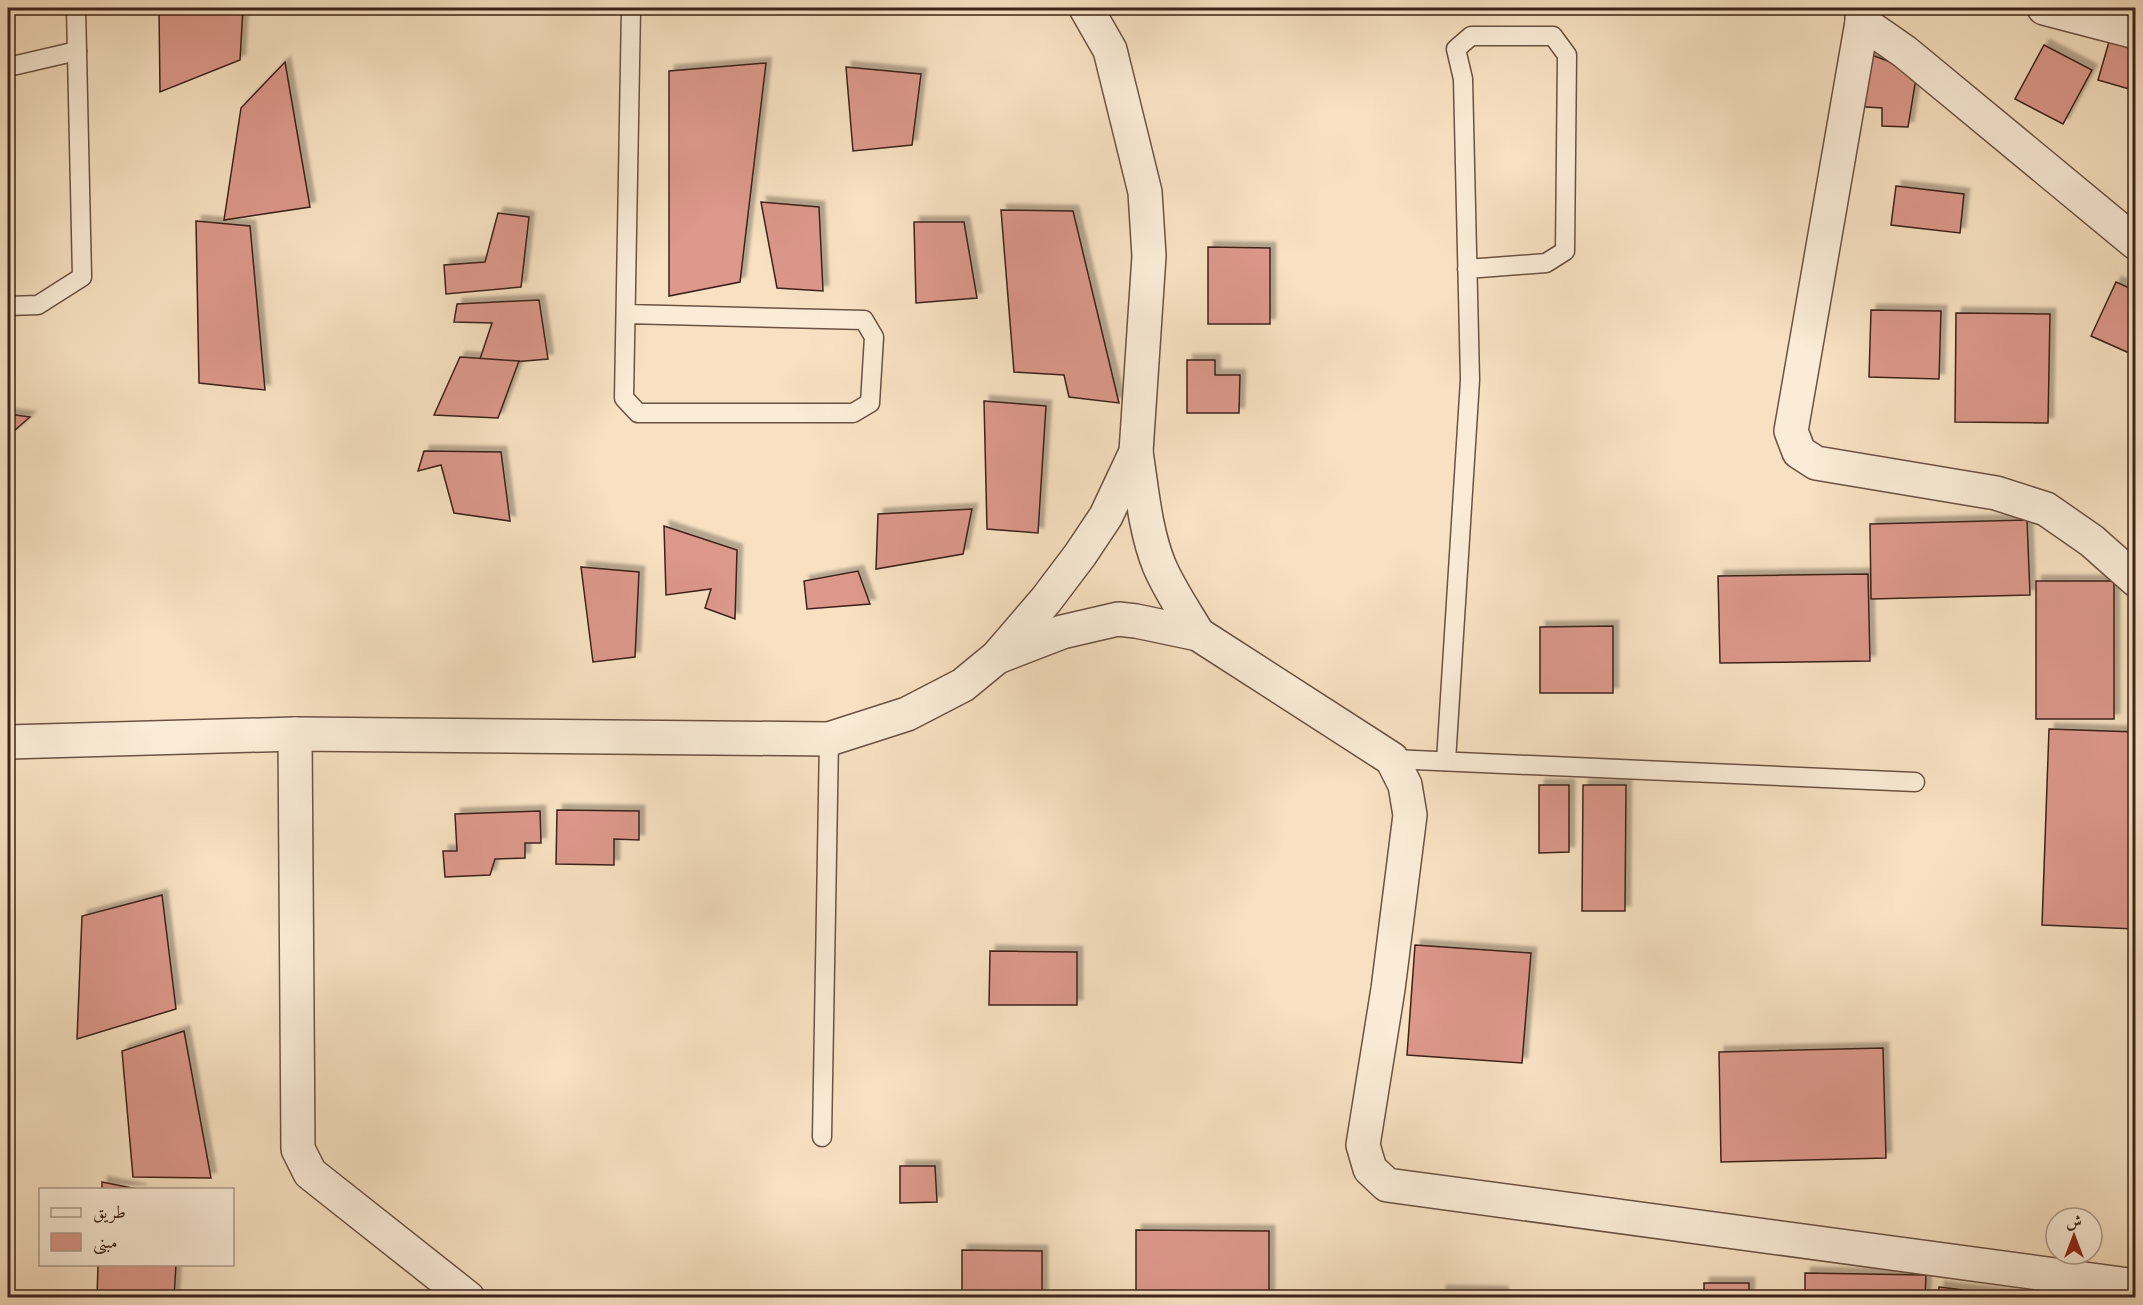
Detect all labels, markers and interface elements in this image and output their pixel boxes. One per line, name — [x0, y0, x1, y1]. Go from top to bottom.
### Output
legend — [39, 1188, 234, 1266]
text: طريق — [93, 1200, 126, 1224]
north arrow — [2044, 1206, 2104, 1266]
text: ش — [2066, 1211, 2082, 1232]
text: مبنى — [93, 1230, 118, 1255]

